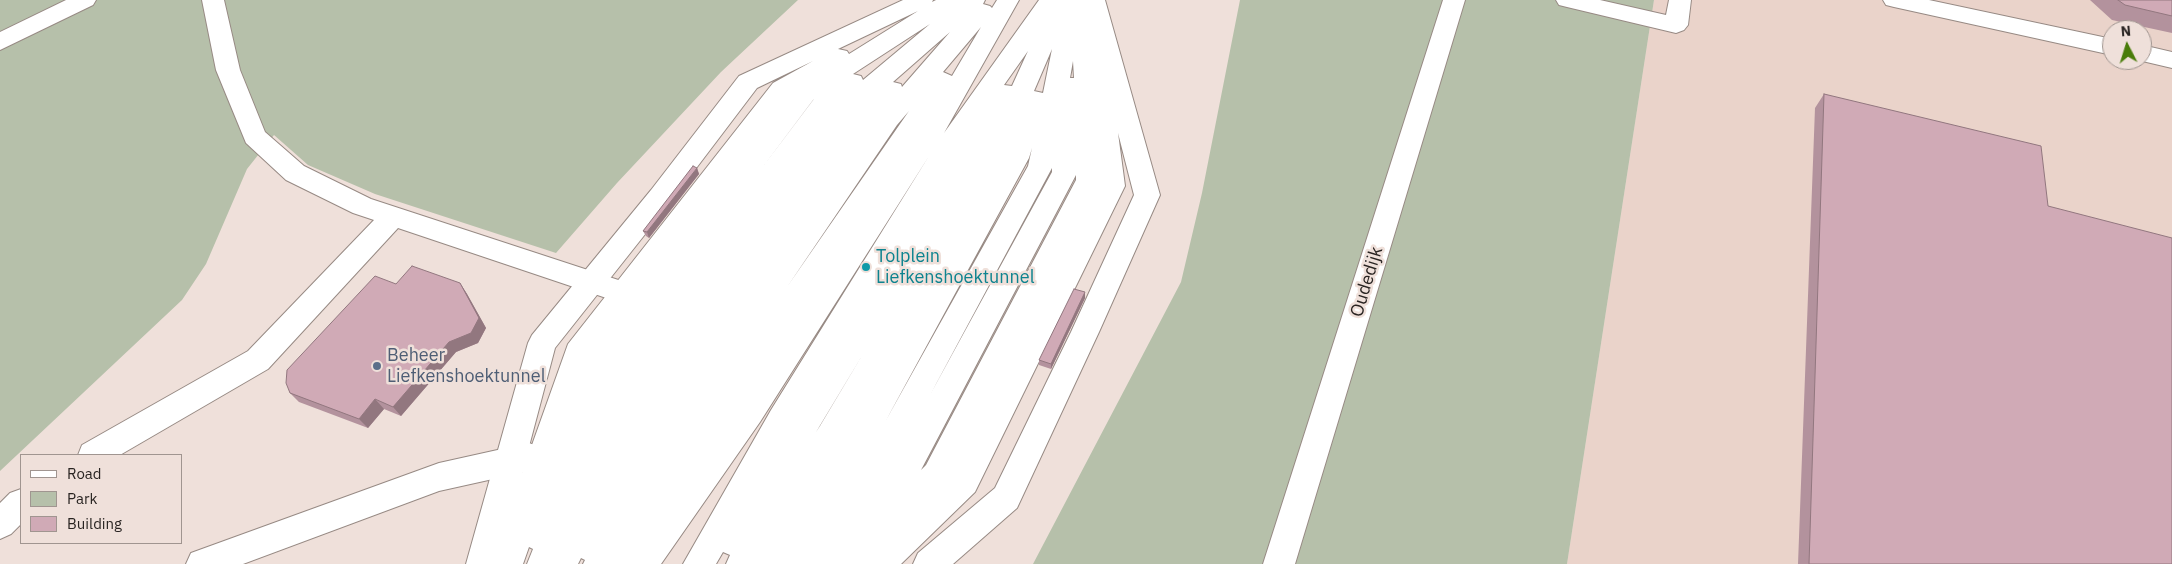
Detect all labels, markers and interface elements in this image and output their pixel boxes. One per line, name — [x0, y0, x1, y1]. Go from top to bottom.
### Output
north arrow — [2102, 20, 2152, 70]
text: N — [2120, 22, 2132, 40]
street label: Oudedijk — [1346, 244, 1388, 320]
place label: Tolplein Liefkenshoektunnel — [876, 246, 1035, 288]
marker: Tolplein Liefkenshoektunnel — [860, 261, 872, 273]
place label: Beheer Liefkenshoektunnel — [387, 345, 546, 388]
marker: Beheer Liefkenshoektunnel — [371, 360, 383, 372]
legend — [20, 454, 182, 544]
text: Road — [67, 464, 102, 483]
text: Park — [67, 489, 97, 508]
text: Building — [67, 514, 122, 533]

